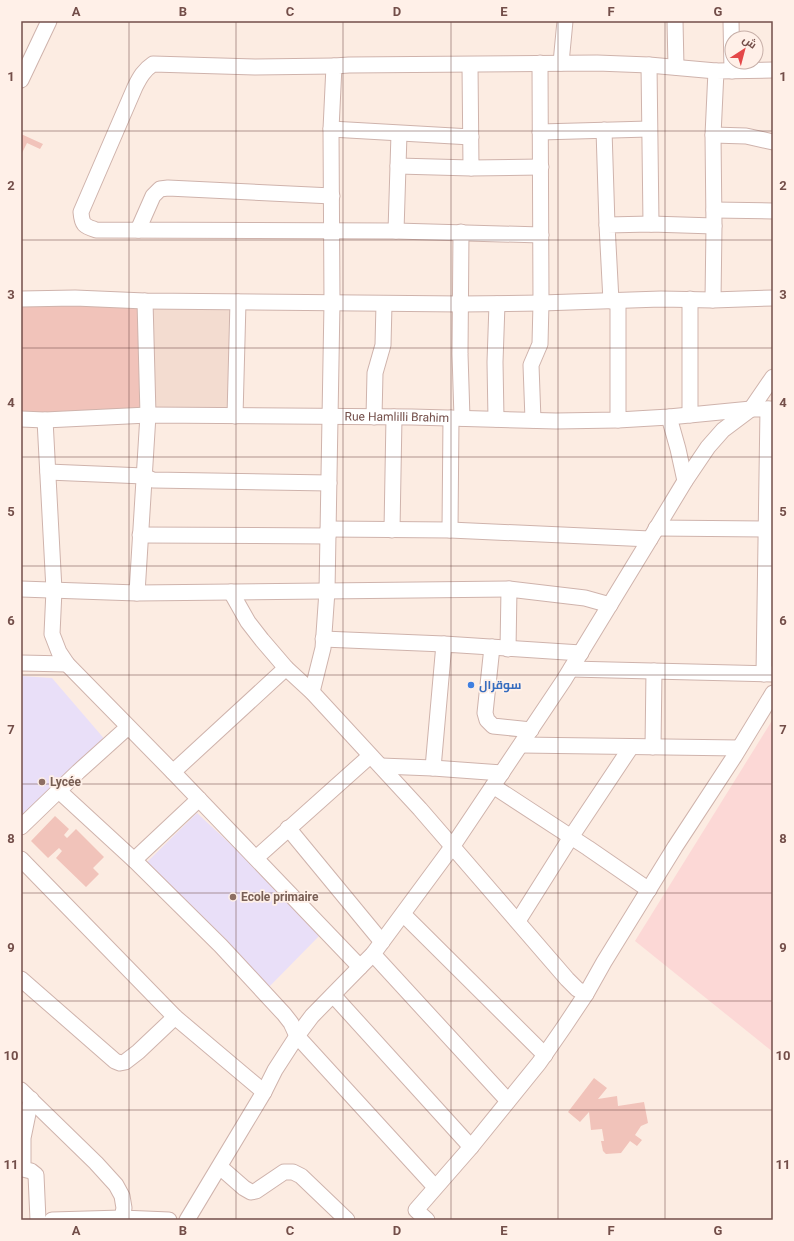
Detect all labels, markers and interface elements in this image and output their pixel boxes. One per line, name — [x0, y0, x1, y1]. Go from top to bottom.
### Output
text: A — [72, 4, 81, 19]
text: B — [179, 4, 187, 19]
text: C — [286, 4, 295, 19]
text: D — [393, 4, 401, 19]
text: E — [500, 4, 508, 19]
text: F — [607, 4, 615, 19]
text: G — [714, 4, 723, 19]
north arrow — [724, 30, 764, 70]
text: ش — [740, 33, 759, 52]
text: 1 — [7, 69, 15, 84]
text: 1 — [779, 69, 787, 84]
text: 2 — [7, 178, 15, 193]
text: 2 — [779, 178, 787, 193]
text: 3 — [7, 287, 15, 302]
text: 3 — [779, 287, 787, 302]
text: 4 — [7, 395, 15, 410]
text: 4 — [779, 395, 787, 410]
street label: Rue Hamlilli Brahim — [345, 409, 449, 425]
text: 5 — [7, 504, 15, 519]
text: 5 — [779, 504, 787, 519]
text: 6 — [7, 613, 15, 628]
text: 6 — [779, 613, 787, 628]
place label: سوقرال — [479, 678, 521, 693]
marker: سوقرال — [466, 680, 476, 690]
text: 7 — [7, 722, 15, 737]
text: 7 — [779, 722, 787, 737]
place label: Lycée — [50, 775, 81, 789]
marker: Lycée — [37, 777, 47, 787]
text: 8 — [7, 831, 15, 846]
text: 8 — [779, 831, 787, 846]
place label: Ecole primaire — [241, 890, 319, 904]
marker: Ecole primaire — [228, 892, 238, 902]
text: 9 — [7, 940, 15, 955]
text: 9 — [779, 940, 787, 955]
text: 10 — [4, 1048, 18, 1063]
text: 10 — [776, 1048, 790, 1063]
text: 11 — [4, 1157, 18, 1172]
text: 11 — [776, 1157, 790, 1172]
text: A — [72, 1223, 81, 1238]
text: B — [179, 1223, 187, 1238]
text: C — [286, 1223, 295, 1238]
text: D — [393, 1223, 401, 1238]
text: E — [500, 1223, 508, 1238]
text: F — [607, 1223, 615, 1238]
text: G — [714, 1223, 723, 1238]

